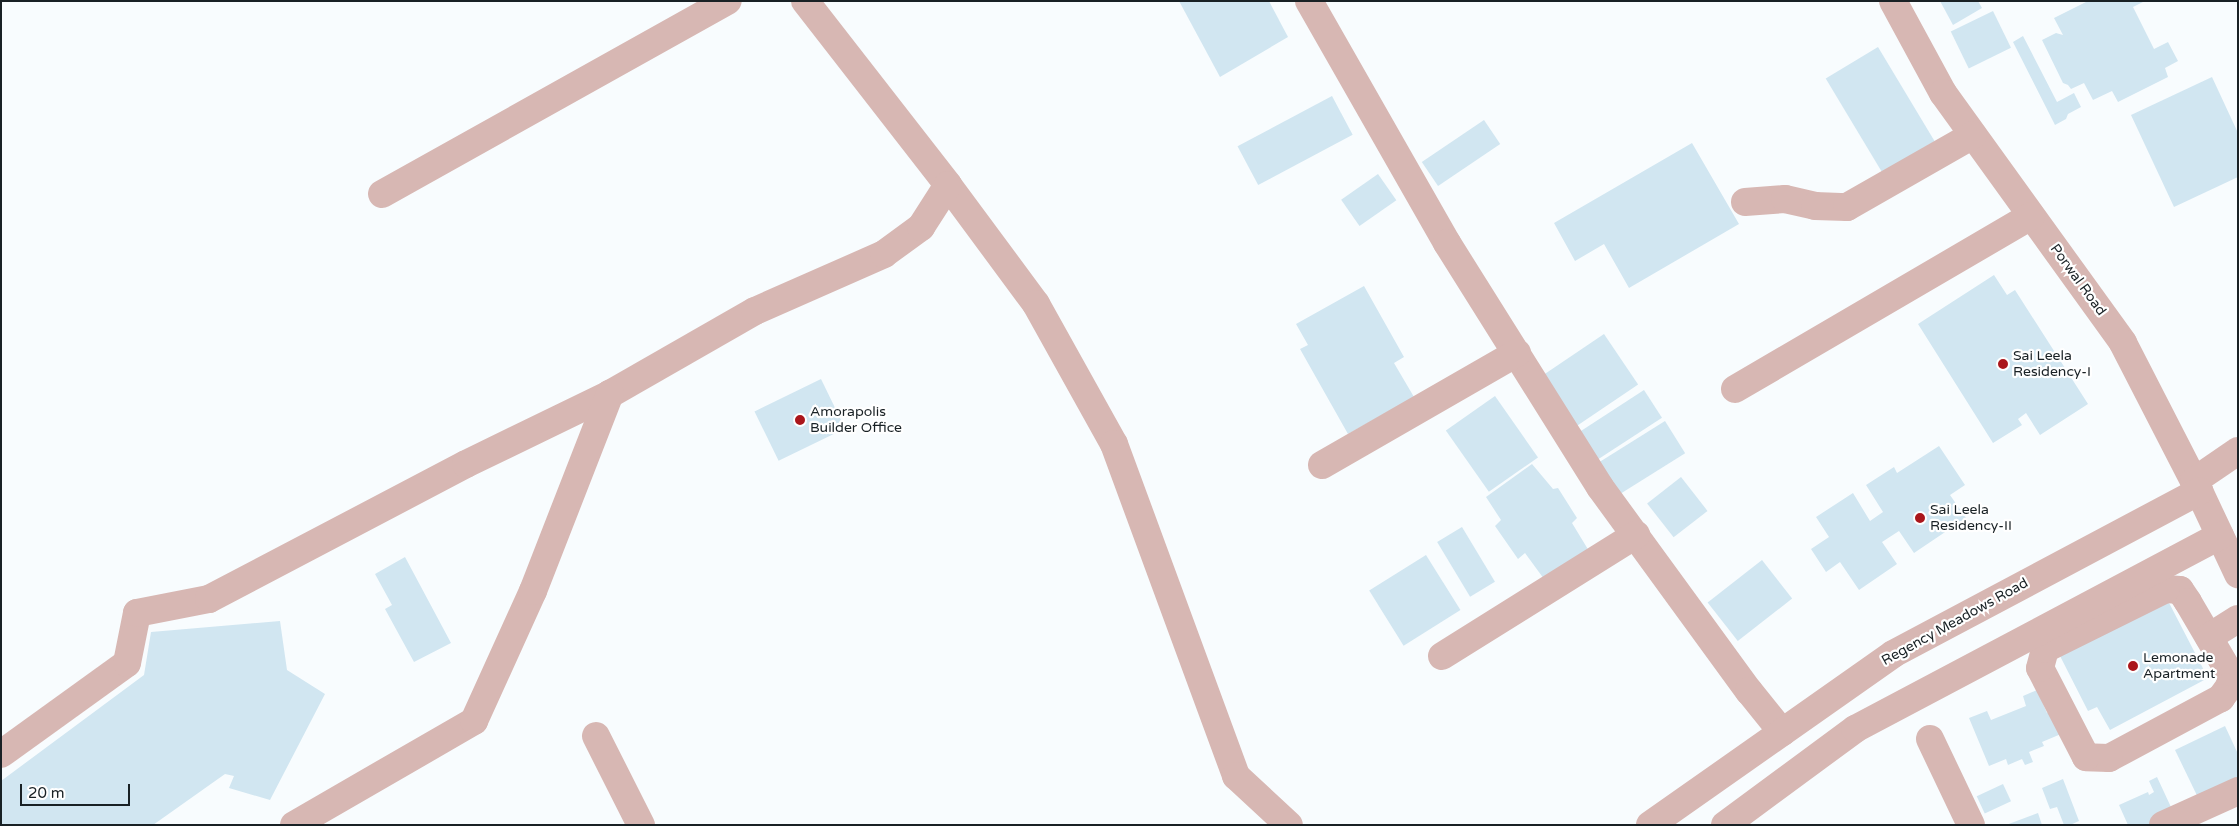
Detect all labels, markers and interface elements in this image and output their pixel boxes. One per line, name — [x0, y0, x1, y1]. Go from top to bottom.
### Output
street label: Porwal Road — [2046, 241, 2110, 319]
place label: Sai Leela Residency-I — [2013, 348, 2091, 381]
marker: Sai Leela Residency-I — [1997, 358, 2009, 370]
place label: Amorapolis Builder Office — [810, 404, 902, 437]
marker: Amorapolis Builder Office — [794, 414, 806, 426]
place label: Sai Leela Residency-II — [1930, 502, 2012, 534]
marker: Sai Leela Residency-II — [1914, 512, 1926, 524]
street label: Regency Meadows Road — [1879, 575, 2031, 669]
place label: Lemonade Apartment — [2143, 650, 2215, 682]
marker: Lemonade Apartment — [2127, 660, 2139, 672]
scale bar — [22, 774, 132, 806]
text: 20 m — [28, 784, 65, 802]

